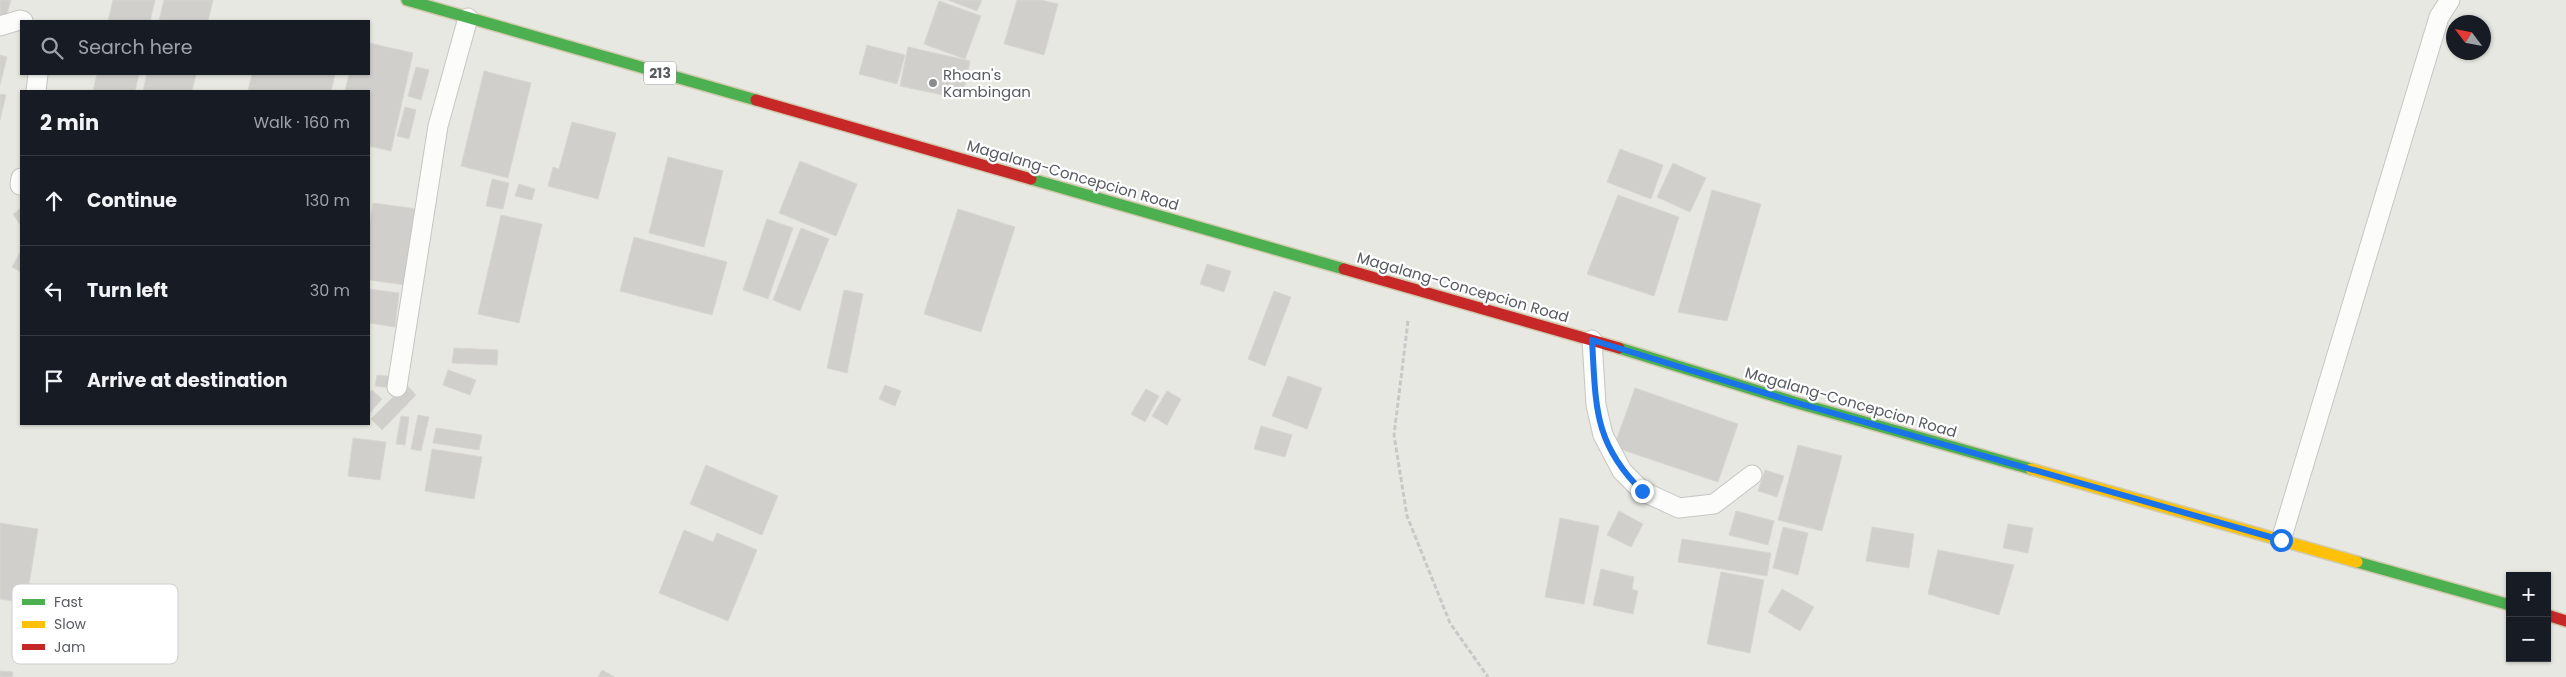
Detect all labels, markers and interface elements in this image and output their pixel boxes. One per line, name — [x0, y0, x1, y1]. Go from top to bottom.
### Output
north arrow — [2446, 15, 2491, 60]
search box — [20, 20, 370, 75]
icon: search — [38, 34, 66, 62]
text: Search here — [78, 34, 192, 61]
road number: 213 — [644, 62, 676, 84]
place label: Rhoan's Kambingan — [943, 64, 1031, 102]
marker: Rhoan's Kambingan — [927, 77, 939, 89]
text: 2 min — [40, 108, 99, 137]
text: Walk · 160 m — [253, 111, 350, 134]
street label: Magalang-Concepcion Road — [965, 135, 1181, 215]
icon: ahead — [40, 187, 68, 215]
text: Continue — [87, 187, 177, 214]
text: 130 m — [305, 189, 350, 212]
street label: Magalang-Concepcion Road — [1355, 247, 1571, 327]
icon: left — [40, 277, 68, 305]
text: Turn left — [87, 277, 168, 304]
text: 30 m — [310, 279, 350, 302]
street label: Magalang-Concepcion Road — [1743, 362, 1959, 442]
icon: arrive — [40, 367, 68, 395]
text: Arrive at destination — [87, 367, 288, 394]
route end — [1631, 480, 1654, 503]
route start — [2270, 529, 2293, 552]
map controls — [2506, 572, 2551, 662]
button: + — [2506, 572, 2551, 617]
legend — [12, 584, 178, 664]
text: Fast — [54, 592, 83, 612]
text: Slow — [54, 614, 87, 634]
button: − — [2506, 617, 2551, 662]
text: Jam — [54, 637, 85, 657]

